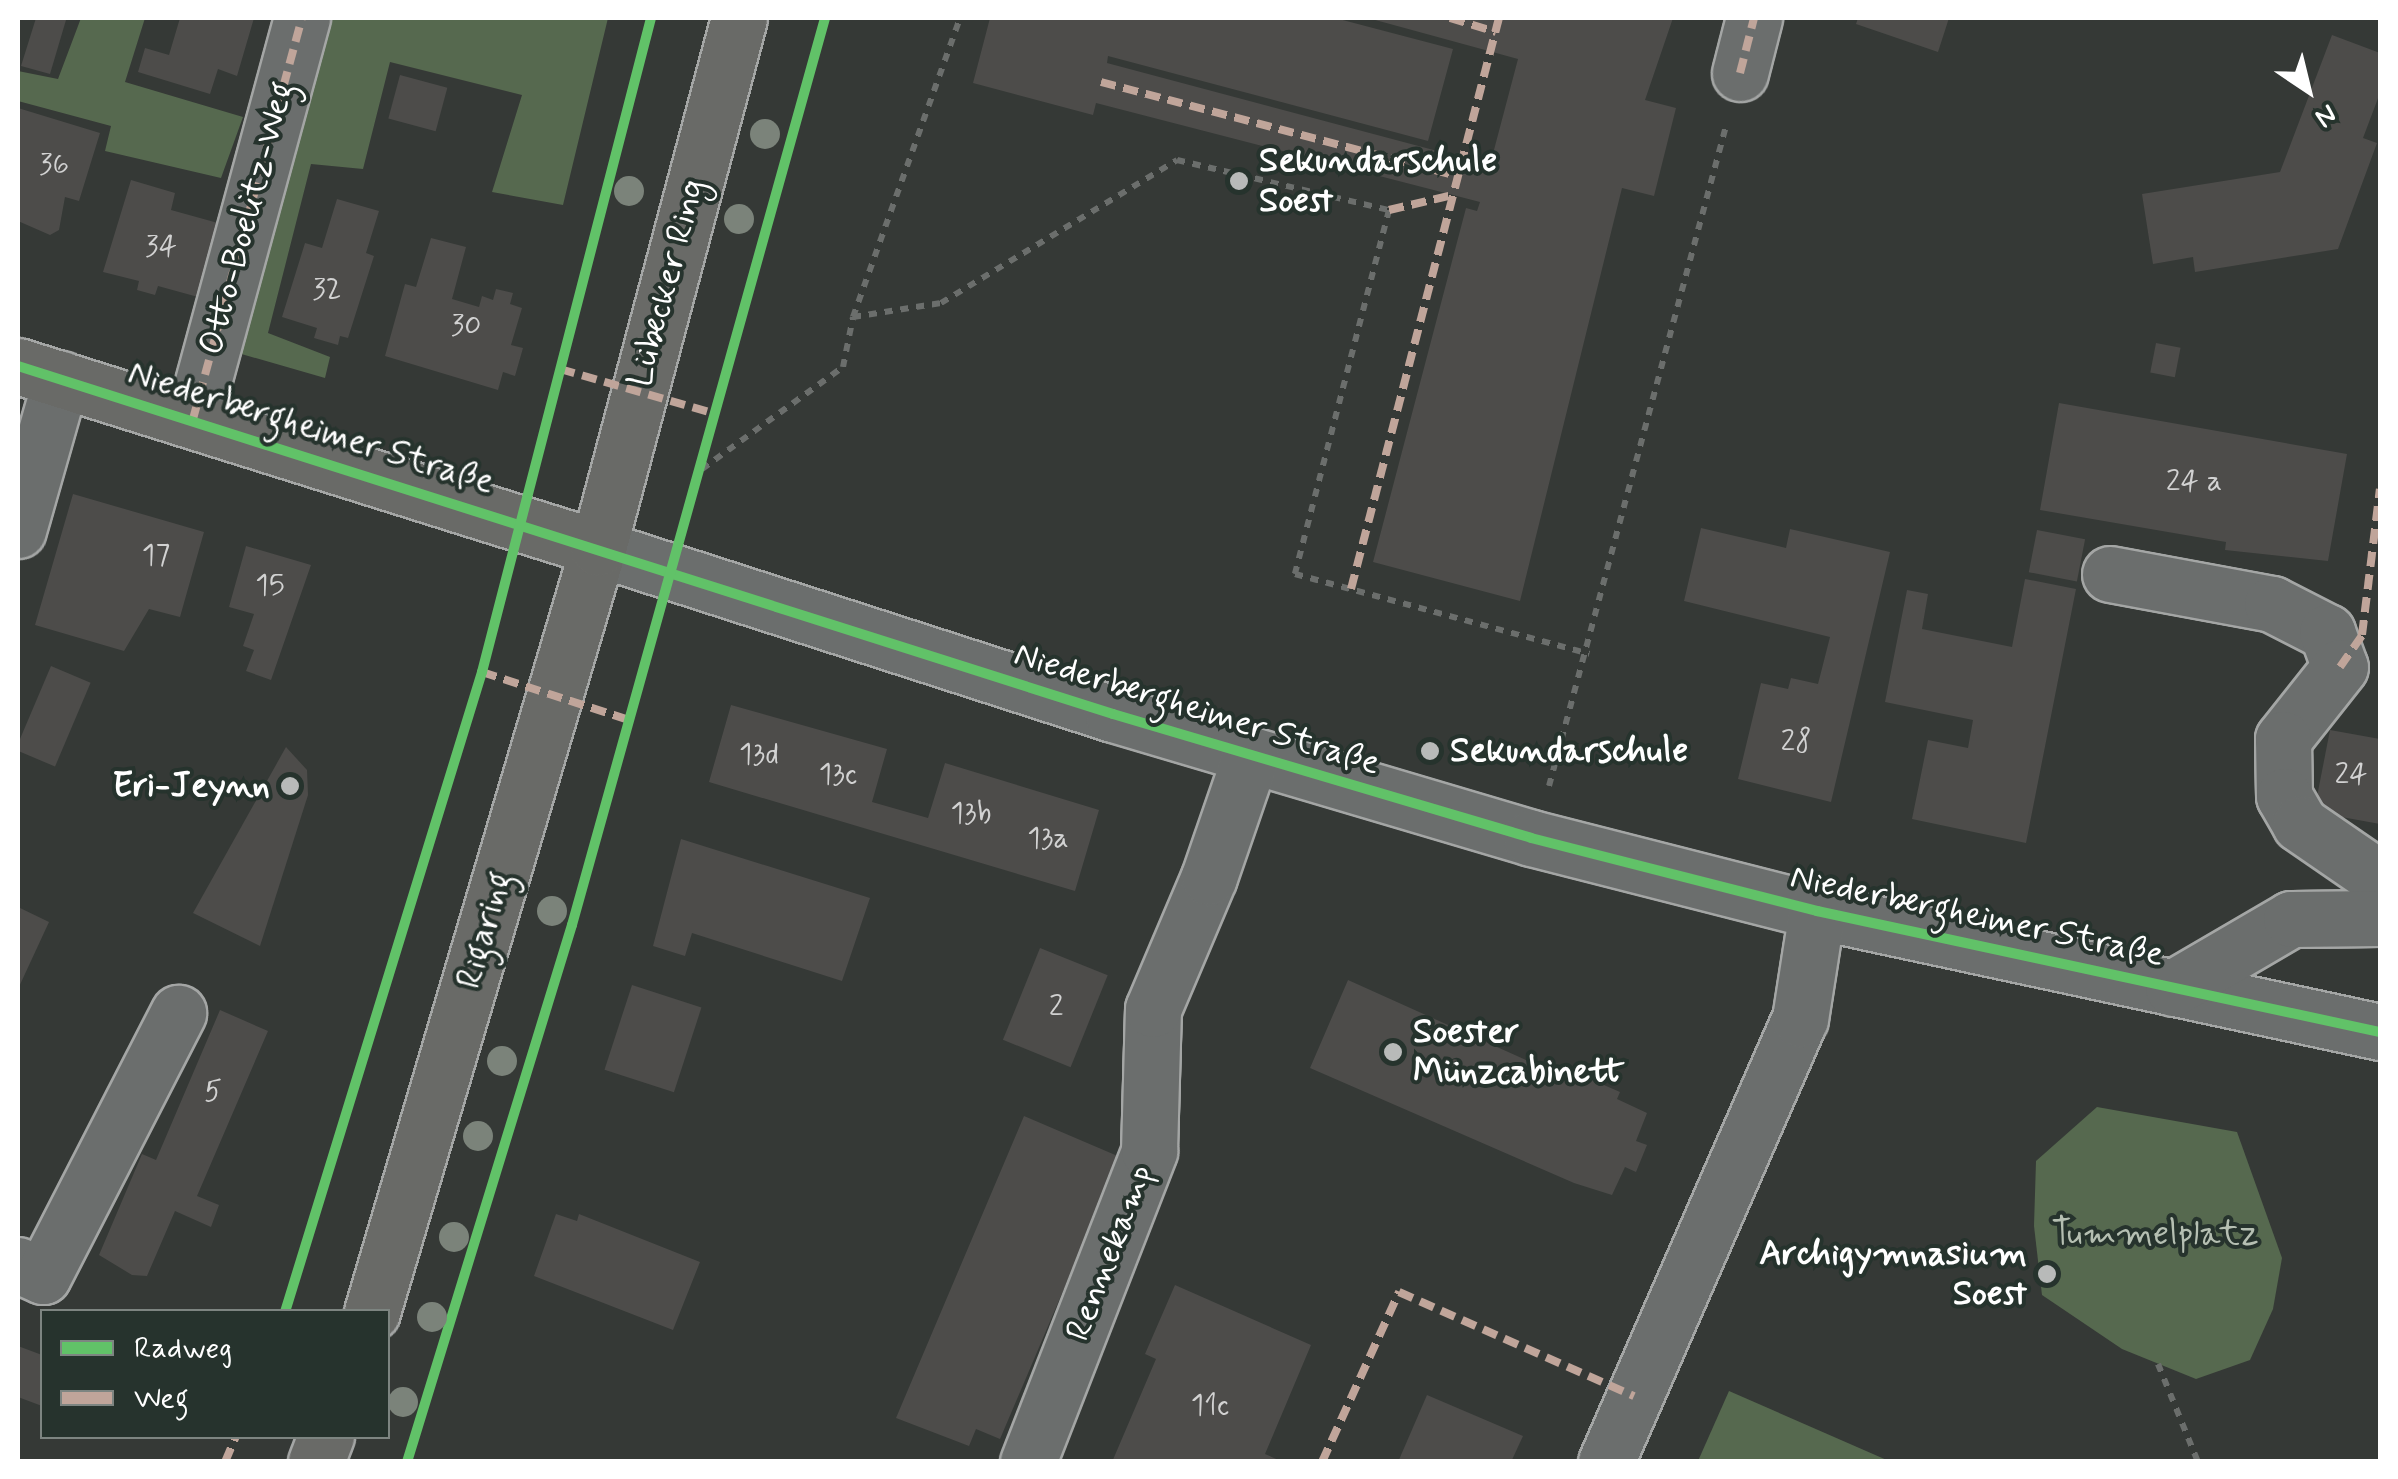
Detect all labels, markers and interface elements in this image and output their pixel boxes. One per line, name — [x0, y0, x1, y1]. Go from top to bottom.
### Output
north arrow — [2258, 40, 2358, 140]
street label: Otto-Boelitz-Weg — [190, 77, 304, 359]
text: N — [2307, 94, 2344, 135]
place label: Sekundarschule Soest — [1259, 140, 1497, 222]
house number: 36 — [39, 147, 69, 183]
marker: Sekundarschule Soest — [1228, 170, 1250, 192]
street label: Lübecker Ring — [619, 175, 715, 391]
house number: 34 — [145, 229, 177, 265]
house number: 32 — [312, 272, 342, 308]
house number: 30 — [451, 308, 481, 344]
street label: Niederbergheimer Straße — [126, 353, 496, 503]
house number: 24 a — [2166, 464, 2222, 500]
house number: 17 — [142, 538, 170, 574]
house number: 15 — [255, 568, 285, 604]
street label: Niederbergheimer Straße — [1012, 634, 1382, 784]
house number: 28 — [1780, 724, 1812, 760]
place label: Sekundarschule — [1450, 730, 1688, 772]
house number: 13d — [739, 737, 779, 773]
marker: Sekundarschule — [1419, 740, 1441, 762]
house number: 13c — [819, 757, 857, 793]
house number: 24 — [2335, 757, 2367, 793]
place label: Eri-Jeynn — [113, 765, 270, 807]
marker: Eri-Jeynn — [279, 775, 301, 797]
house number: 13b — [951, 796, 991, 832]
house number: 13a — [1027, 821, 1069, 857]
street label: Niederbergheimer Straße — [1789, 857, 2165, 975]
street label: Rigaring — [448, 866, 522, 994]
house number: 2 — [1049, 989, 1063, 1025]
place label: Soester Münzcabinett — [1413, 1011, 1625, 1093]
marker: Soester Münzcabinett — [1382, 1041, 1404, 1063]
house number: 5 — [204, 1074, 222, 1110]
street label: Rennekamp — [1057, 1159, 1163, 1347]
park label: Tummelplatz — [2051, 1213, 2259, 1255]
place label: Archigymnasium Soest — [1759, 1233, 2027, 1315]
marker: Archigymnasium Soest — [2036, 1263, 2058, 1285]
legend — [40, 1309, 390, 1439]
text: Radweg — [134, 1329, 232, 1368]
text: Weg — [134, 1379, 189, 1418]
house number: 11c — [1191, 1388, 1229, 1424]

